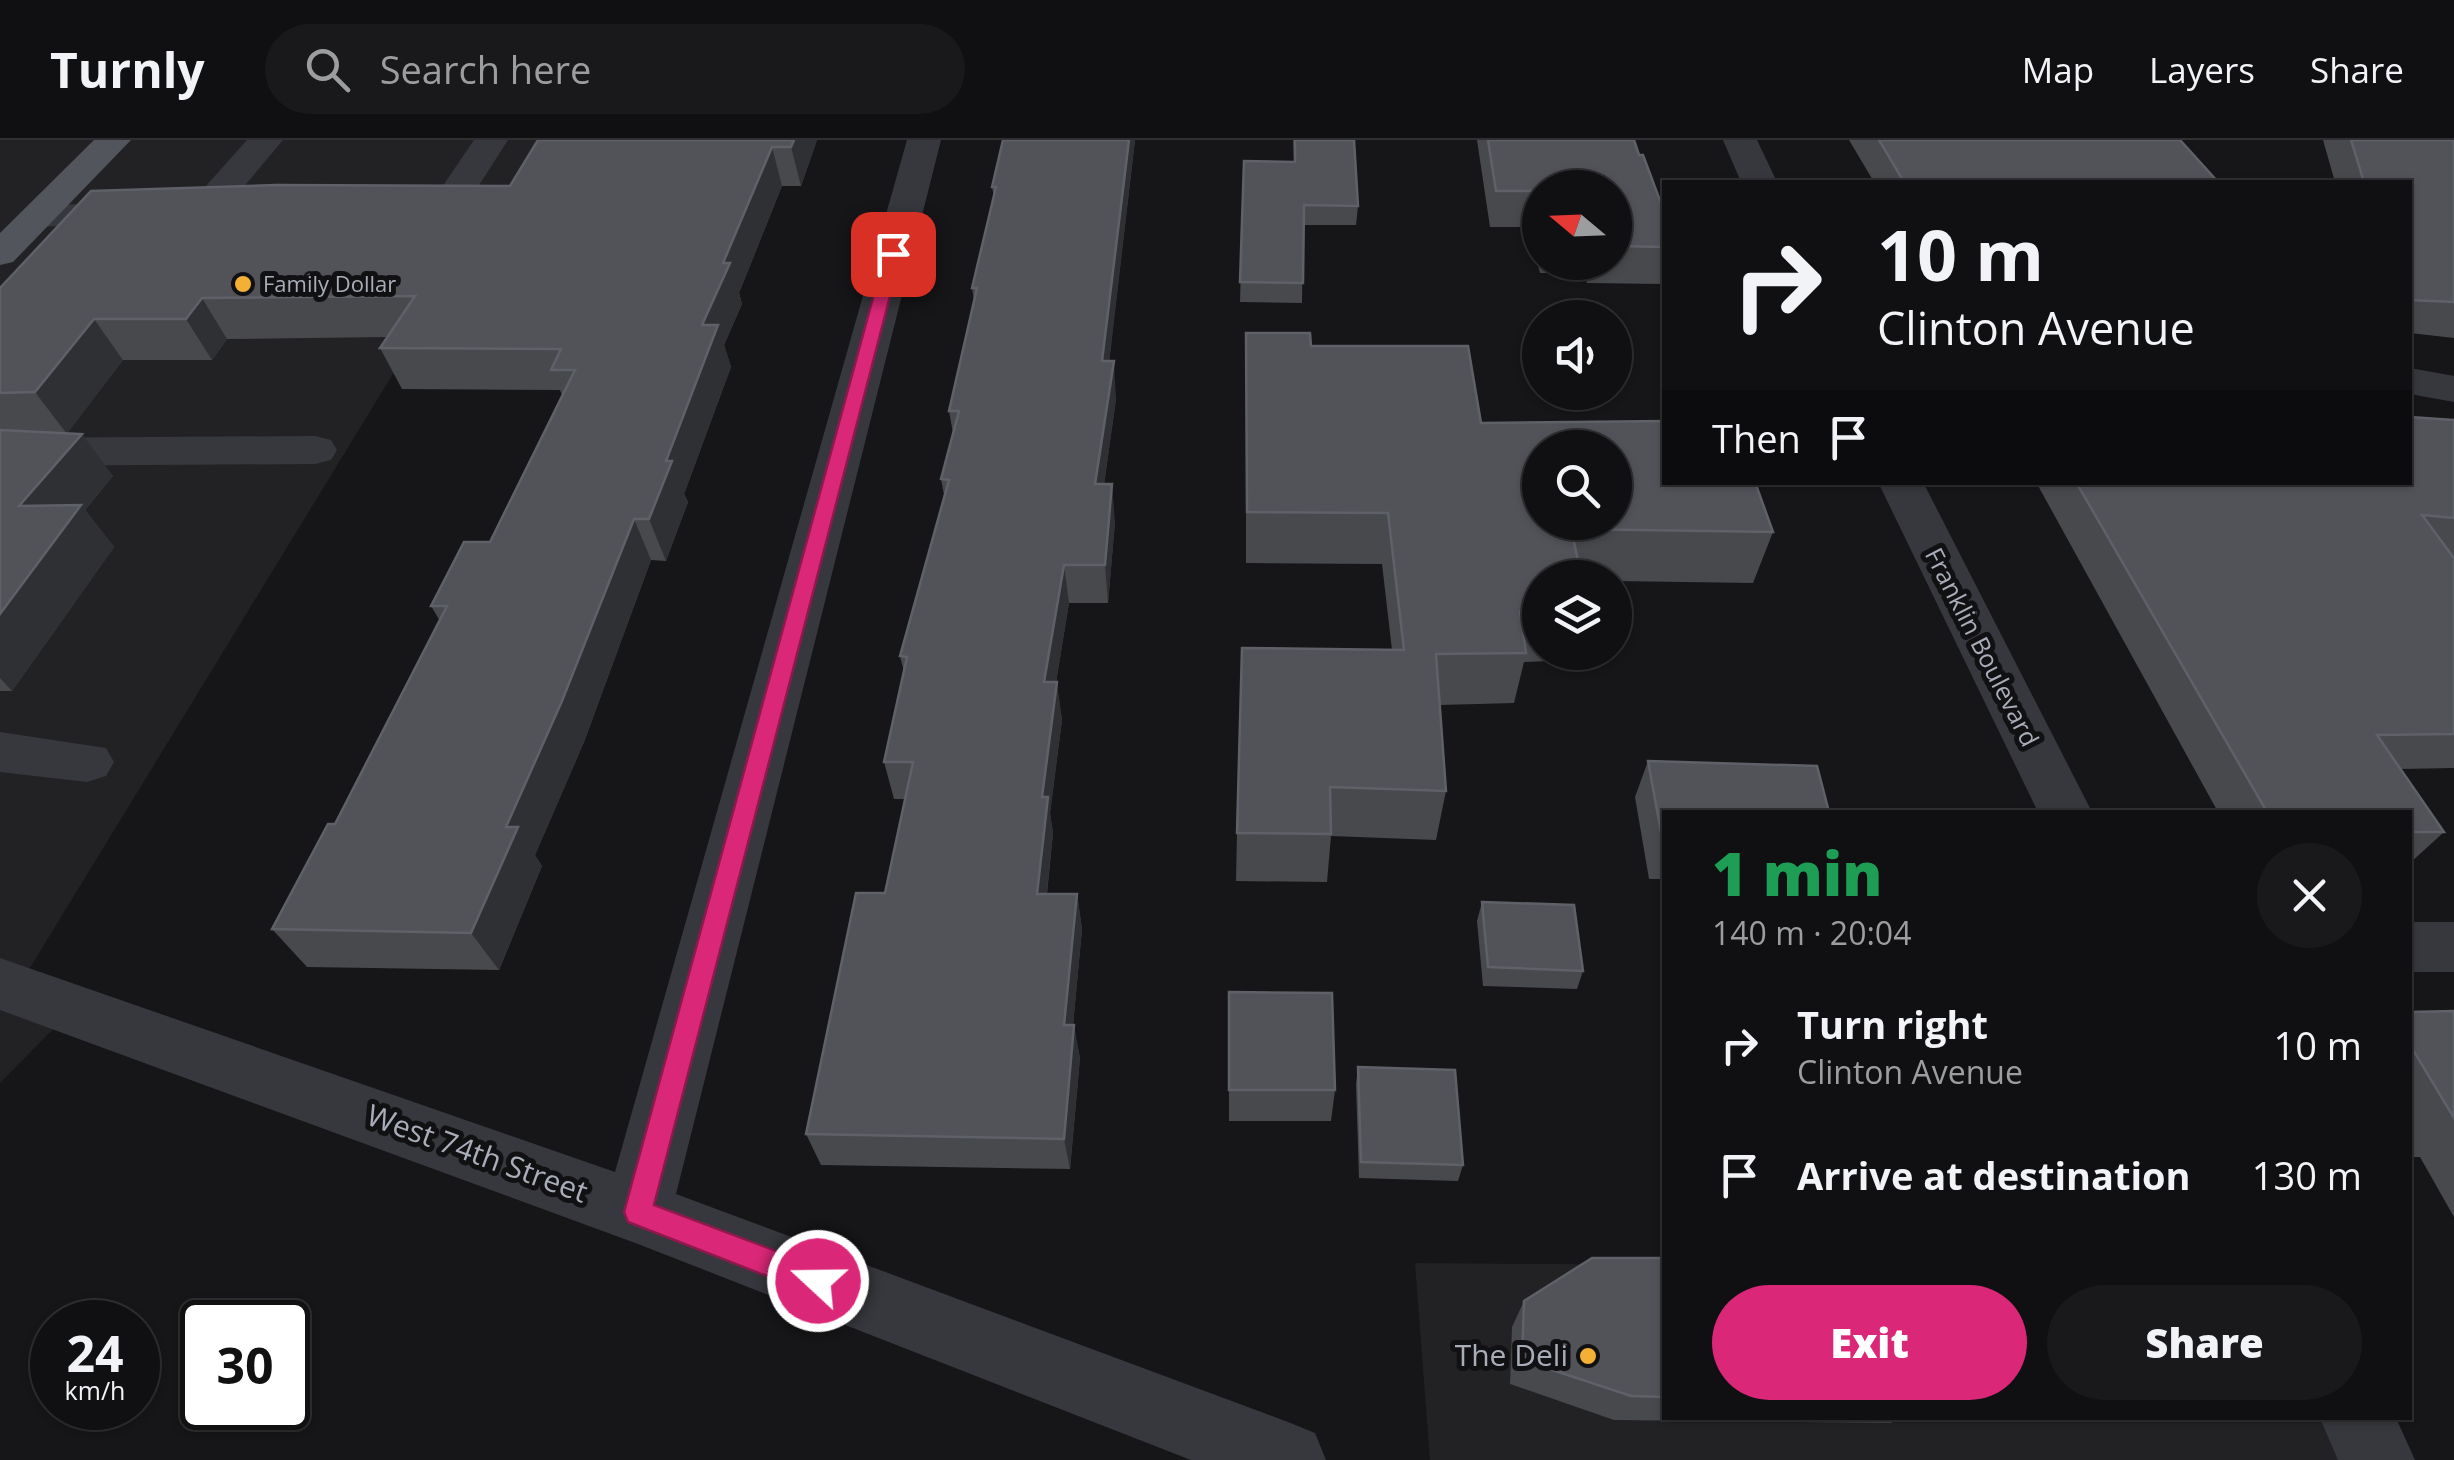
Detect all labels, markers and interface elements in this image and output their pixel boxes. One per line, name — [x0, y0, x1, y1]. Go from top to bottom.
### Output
search box — [265, 24, 965, 114]
text: Turnly — [50, 37, 205, 102]
icon: search — [300, 42, 355, 97]
text: Search here — [380, 43, 591, 95]
text: Map — [2022, 46, 2094, 93]
text: Layers — [2149, 46, 2255, 93]
text: Share — [2310, 46, 2404, 93]
north arrow — [1522, 170, 1632, 280]
map controls — [1522, 170, 1632, 670]
text: 10 m — [1877, 206, 2044, 302]
pin — [851, 212, 936, 297]
icon: right — [1712, 220, 1842, 350]
icon: arrive — [866, 227, 921, 282]
place label: Family Dollar — [263, 268, 396, 298]
marker: Family Dollar — [232, 273, 254, 295]
text: Clinton Avenue — [1877, 297, 2195, 358]
button: sound — [1522, 300, 1632, 410]
icon: arrive — [1821, 410, 1876, 465]
text: Then — [1712, 412, 1801, 464]
button: search — [1522, 430, 1632, 540]
street label: Franklin Boulevard — [1918, 541, 2048, 752]
button: layers — [1522, 560, 1632, 670]
text: 1 min — [1712, 832, 1882, 914]
button: close — [2257, 843, 2362, 948]
text: 140 m · 20:04 — [1712, 911, 1911, 954]
text: Turn right — [1797, 998, 1988, 1050]
icon: right — [1712, 1018, 1767, 1073]
text: 10 m — [2273, 1019, 2362, 1071]
text: Clinton Avenue — [1797, 1050, 2023, 1093]
street label: West 74th Street — [361, 1094, 594, 1212]
icon: arrive — [1712, 1148, 1767, 1203]
text: Arrive at destination — [1797, 1149, 2191, 1201]
text: 130 m — [2252, 1149, 2362, 1201]
position arrow — [766, 1229, 870, 1333]
button: Exit — [1712, 1285, 2027, 1400]
button: Share — [2047, 1285, 2362, 1400]
speed limit sign: 30 — [180, 1300, 310, 1430]
text: 24 — [66, 1319, 124, 1387]
place label: The Deli — [1455, 1334, 1568, 1375]
marker: The Deli — [1577, 1345, 1599, 1367]
text: km/h — [65, 1373, 125, 1407]

